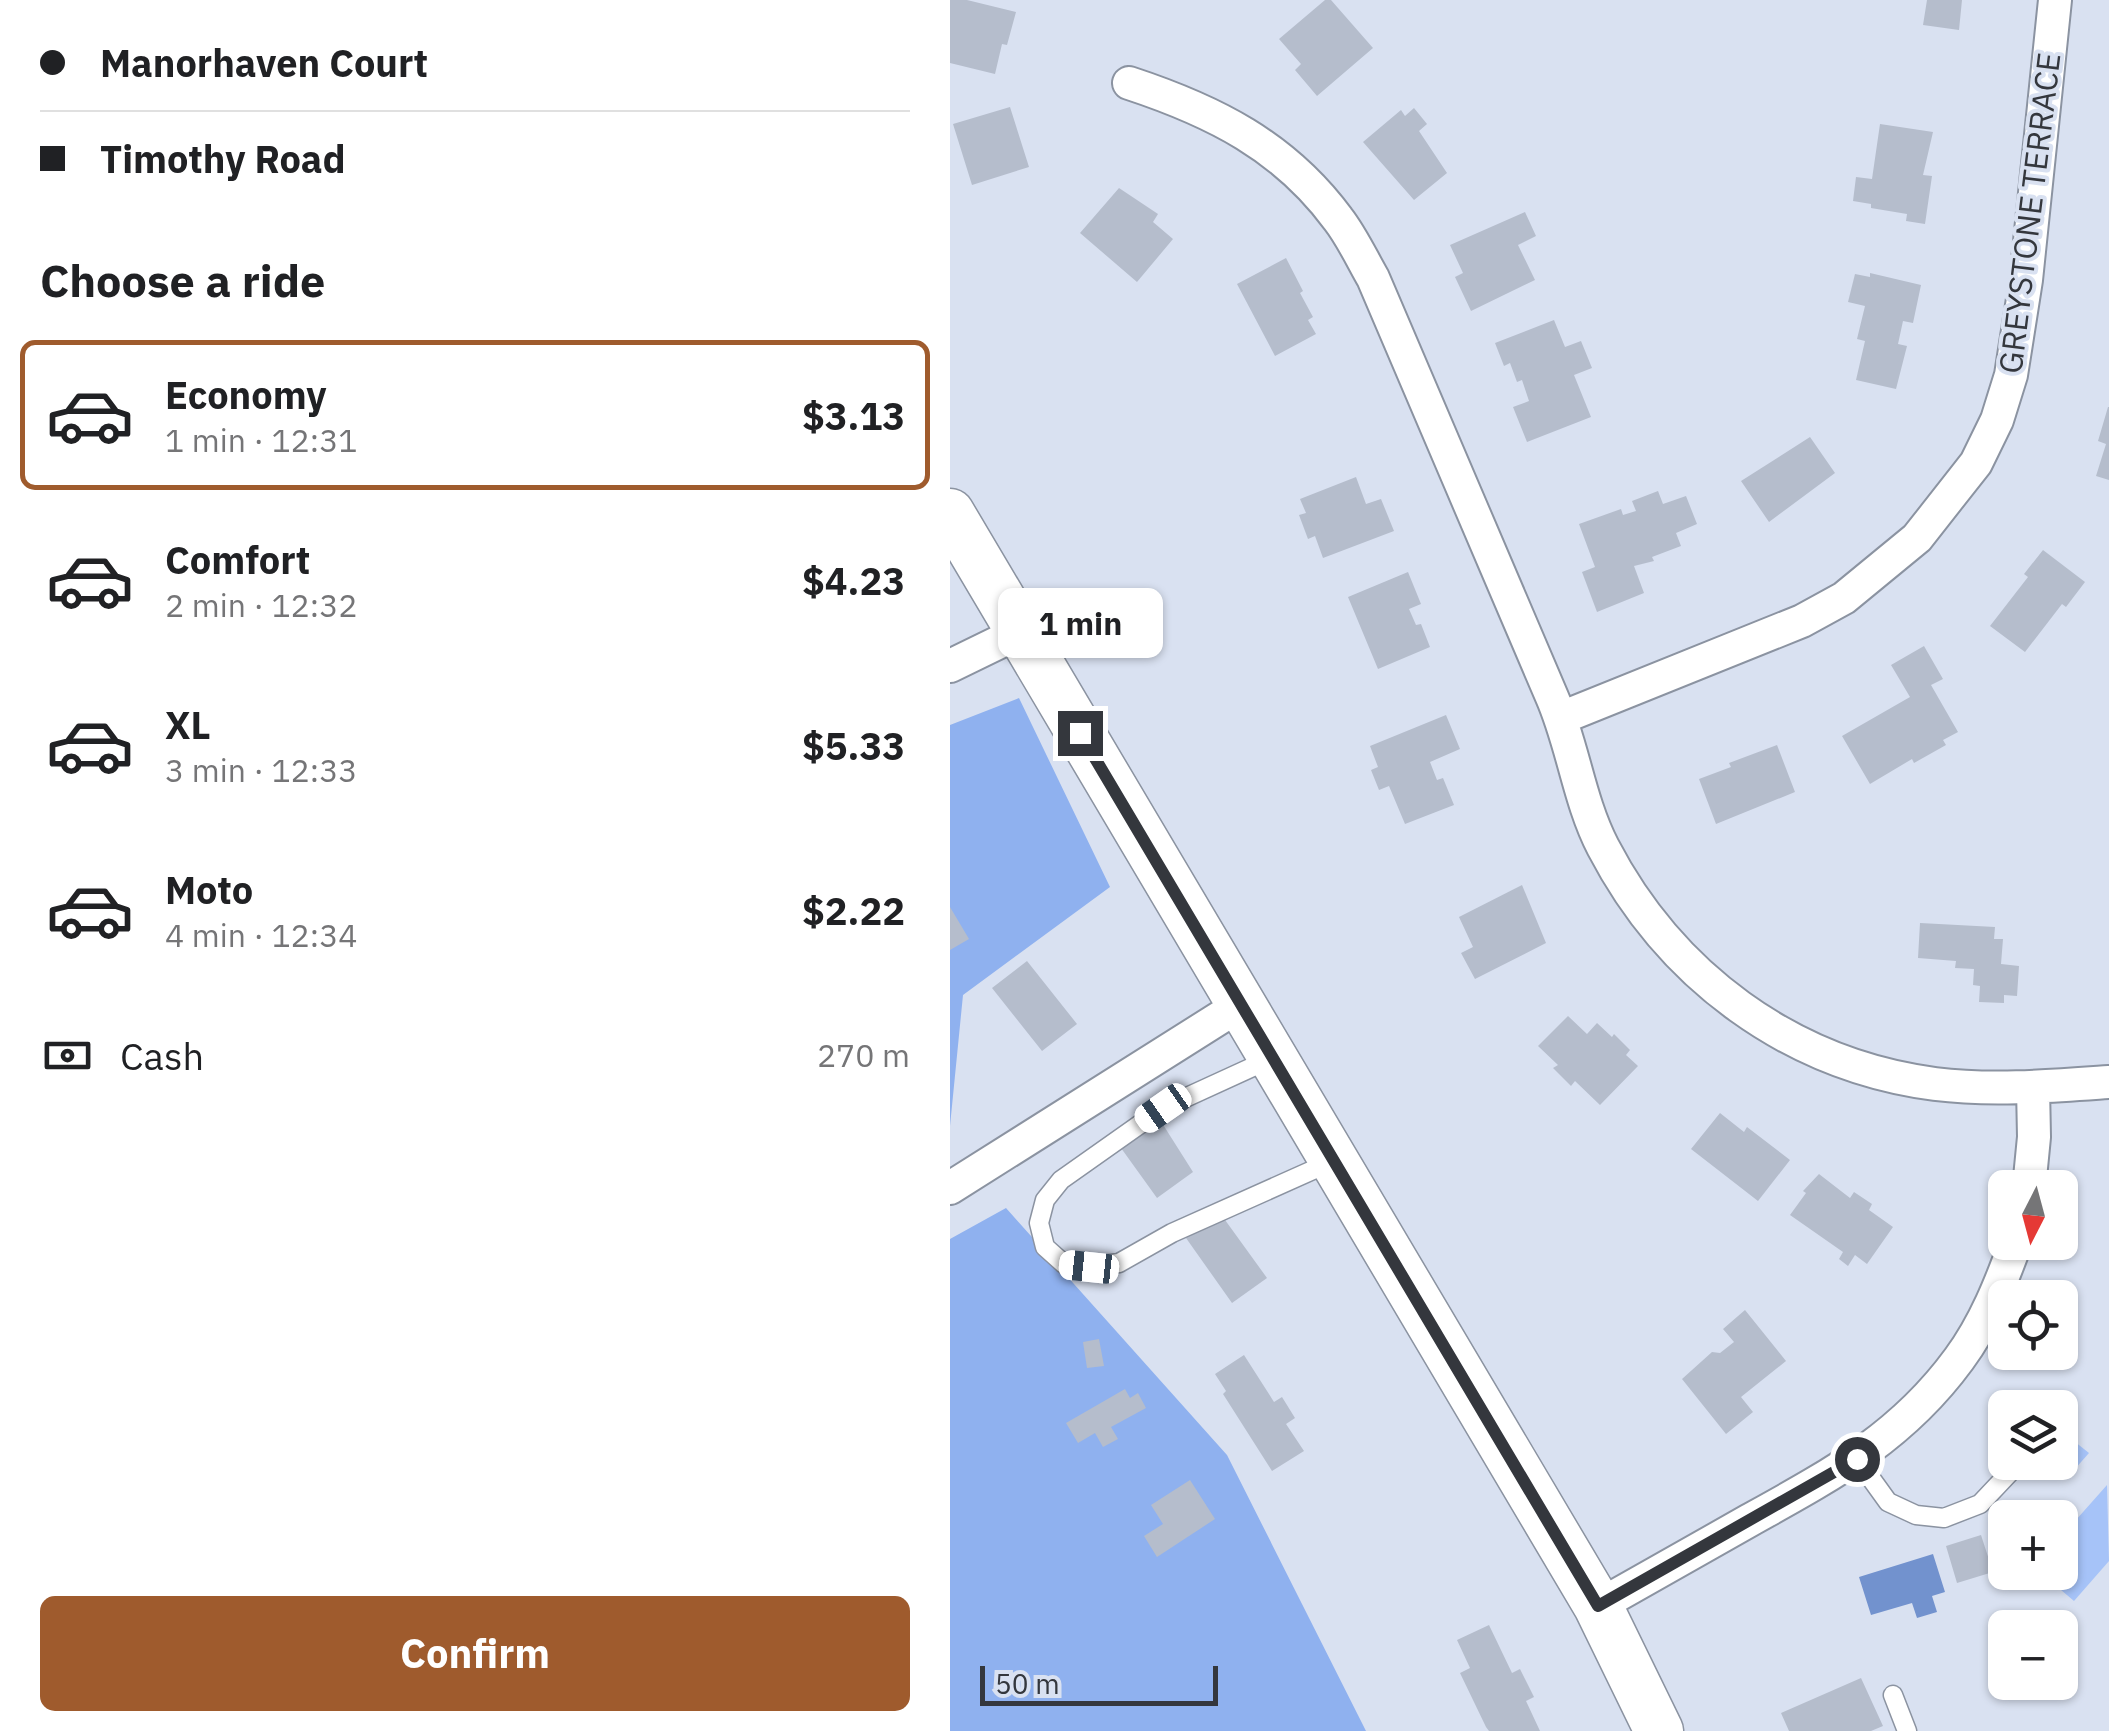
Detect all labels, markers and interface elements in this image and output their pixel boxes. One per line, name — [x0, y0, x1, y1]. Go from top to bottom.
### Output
text: Manorhaven Court — [100, 38, 428, 87]
street label: GREYSTONE TERRACE — [1988, 50, 2070, 376]
text: Timothy Road — [100, 134, 346, 183]
text: Choose a ride — [40, 251, 325, 309]
icon: car — [45, 370, 135, 460]
text: Economy — [165, 370, 327, 419]
text: $3.13 — [802, 391, 905, 440]
text: 1 min · 12:31 — [165, 419, 358, 461]
icon: car — [45, 535, 135, 625]
text: Comfort — [165, 535, 310, 584]
text: $4.23 — [802, 556, 905, 605]
text: 2 min · 12:32 — [165, 584, 358, 626]
callout: 1 min — [998, 588, 1162, 658]
text: 1 min — [1039, 602, 1122, 644]
icon: car — [45, 700, 135, 790]
text: XL — [165, 700, 211, 749]
route end — [1058, 711, 1103, 756]
text: $5.33 — [802, 721, 905, 770]
text: 3 min · 12:33 — [165, 749, 358, 791]
icon: car — [45, 865, 135, 955]
text: Moto — [165, 865, 253, 914]
text: $2.22 — [802, 886, 905, 935]
text: 4 min · 12:34 — [165, 914, 358, 956]
icon: cash — [40, 1028, 95, 1083]
text: Cash — [120, 1031, 204, 1080]
text: 270 m — [817, 1034, 910, 1076]
car — [1130, 1079, 1196, 1137]
north arrow — [1988, 1170, 2078, 1260]
map controls — [1988, 1170, 2078, 1700]
car — [1058, 1249, 1120, 1285]
button: locate — [1988, 1280, 2078, 1370]
button: layers — [1988, 1390, 2078, 1480]
route start — [1835, 1437, 1880, 1482]
button: + — [1988, 1500, 2078, 1590]
button: Confirm — [40, 1596, 910, 1711]
button: − — [1988, 1610, 2078, 1700]
scale bar — [980, 1661, 1218, 1706]
text: 50 m — [995, 1665, 1060, 1702]

